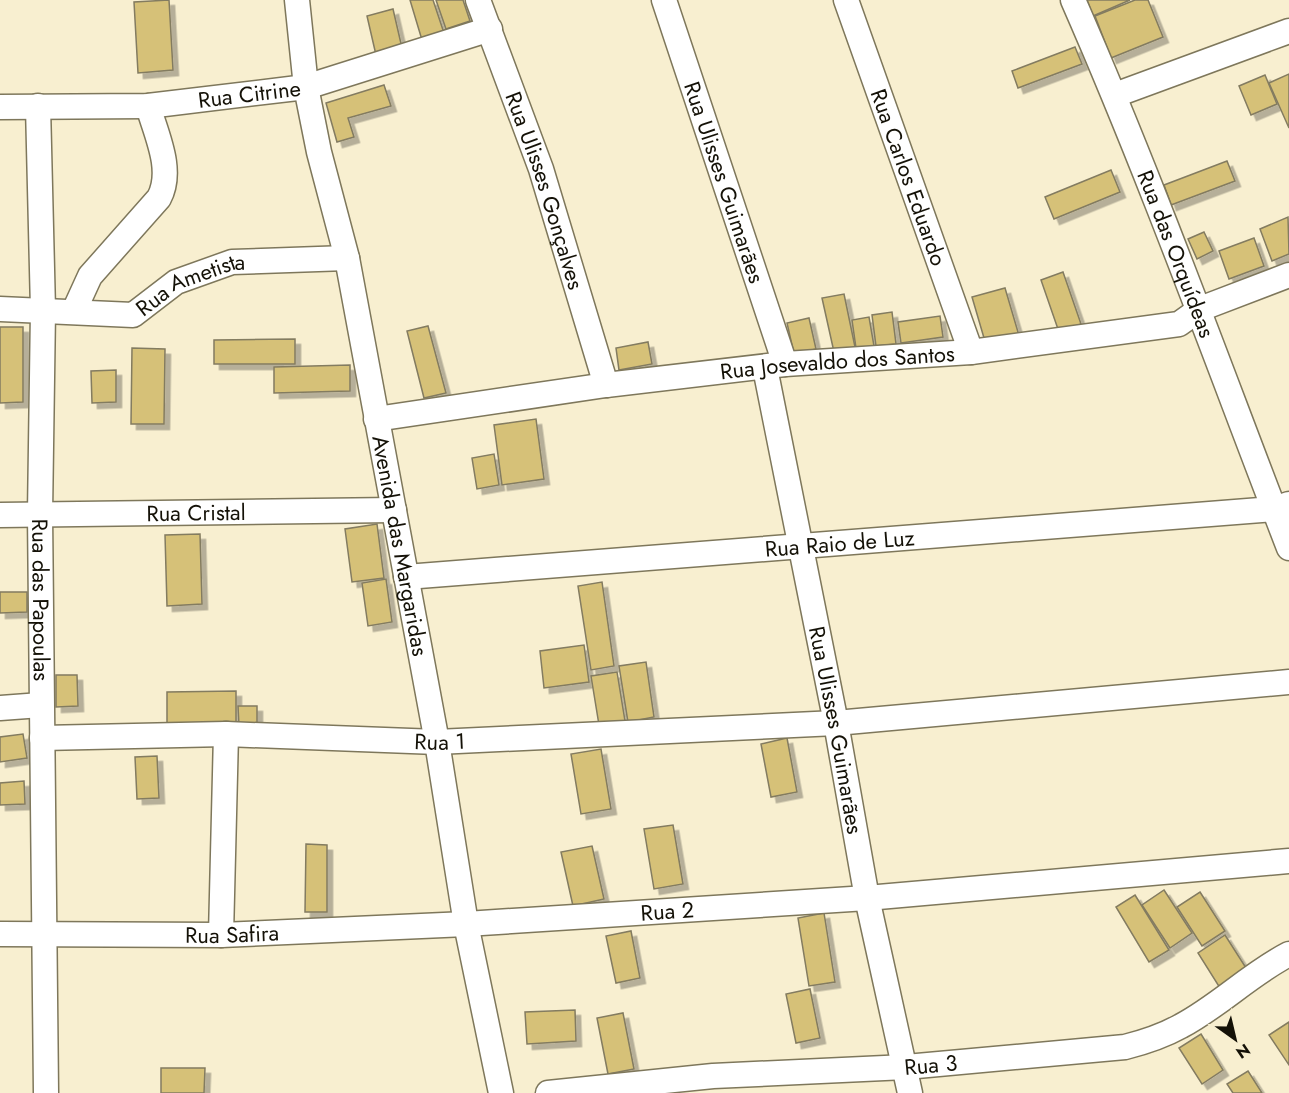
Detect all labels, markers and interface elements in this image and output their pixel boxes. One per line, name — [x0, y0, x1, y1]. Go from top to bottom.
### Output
street label: Rua Citrine — [196, 72, 302, 116]
street label: Rua Ulisses Guimarães — [676, 77, 773, 287]
street label: Rua Carlos Eduardo — [863, 84, 955, 270]
street label: Rua Ulisses Gonçalves — [497, 87, 592, 293]
street label: Rua das Orquídeas — [1129, 165, 1223, 342]
street label: Rua Ametista — [129, 246, 246, 323]
street label: Rua Josevaldo dos Santos — [718, 337, 956, 388]
street label: Avenida das Margaridas — [364, 433, 437, 659]
street label: Rua Cristal — [146, 496, 246, 529]
street label: Rua das Papoulas — [24, 519, 58, 681]
street label: Rua Raio de Luz — [764, 521, 916, 565]
street label: Rua Ulisses Guimarães — [801, 623, 871, 837]
street label: Rua 1 — [414, 725, 466, 758]
street label: Rua 2 — [640, 893, 695, 929]
street label: Rua Safira — [185, 916, 280, 951]
north arrow — [1205, 1009, 1265, 1069]
text: N — [1231, 1038, 1255, 1064]
street label: Rua 3 — [903, 1046, 959, 1083]

